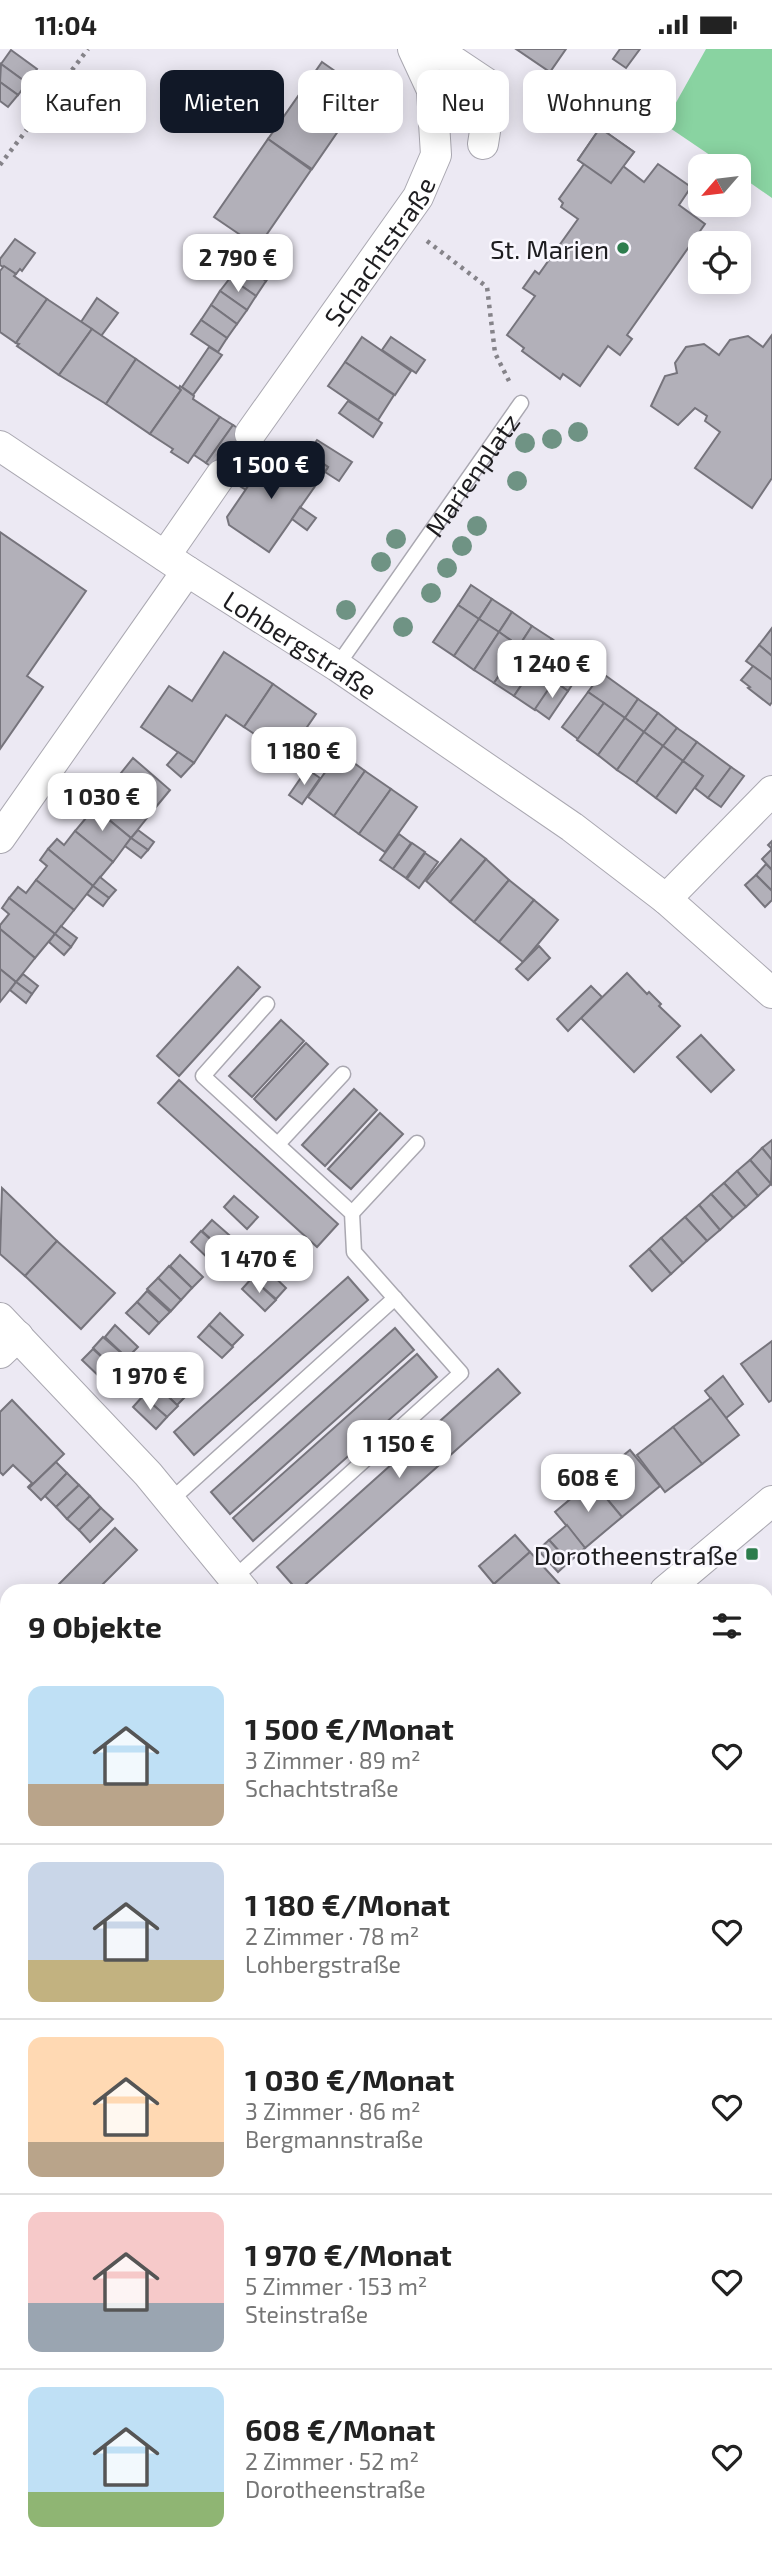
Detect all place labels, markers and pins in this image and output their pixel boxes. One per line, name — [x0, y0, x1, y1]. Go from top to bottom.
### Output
place label: St. Marien — [490, 233, 609, 264]
pin: 2 790 € — [173, 235, 303, 294]
marker: St. Marien — [615, 240, 631, 256]
pin: 1 500 € — [206, 441, 336, 501]
pin: 1 240 € — [487, 641, 617, 700]
pin: 1 180 € — [239, 727, 369, 787]
pin: 1 030 € — [37, 773, 167, 833]
pin: 1 470 € — [194, 1235, 324, 1295]
pin: 1 970 € — [85, 1353, 215, 1412]
pin: 1 150 € — [334, 1421, 464, 1480]
pin: 608 € — [539, 1455, 637, 1514]
place label: Dorotheenstraße — [534, 1539, 738, 1570]
marker: Dorotheenstraße — [744, 1546, 760, 1562]

